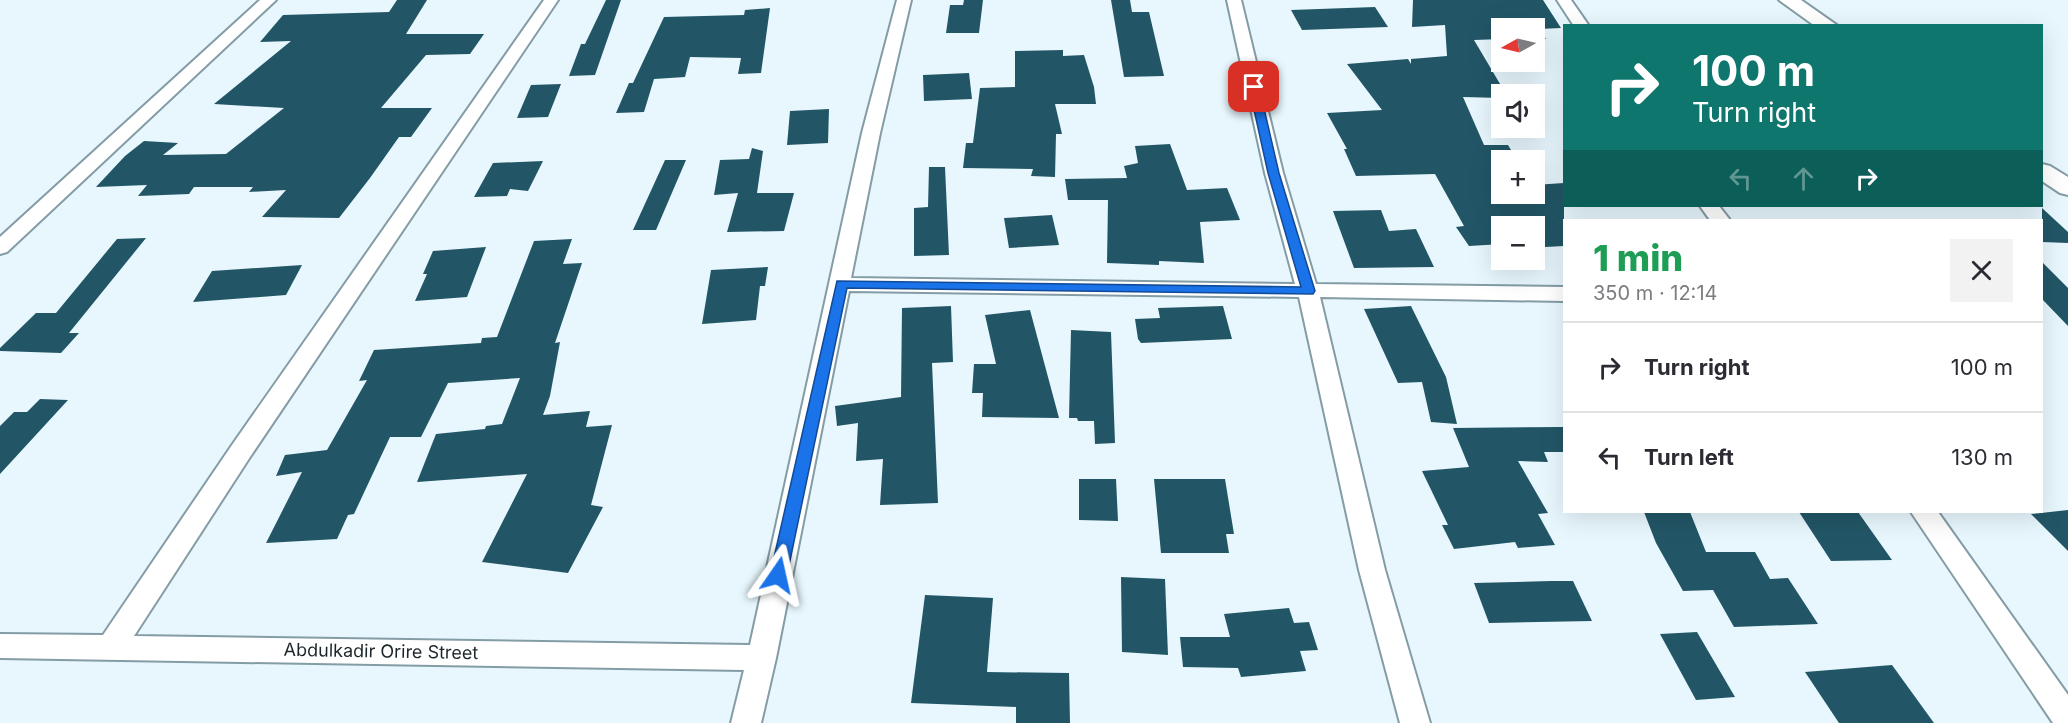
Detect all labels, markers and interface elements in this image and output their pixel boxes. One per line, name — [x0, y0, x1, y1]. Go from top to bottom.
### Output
north arrow — [1491, 18, 1545, 72]
map controls — [1491, 18, 1545, 270]
text: 100 m — [1692, 45, 1815, 96]
icon: right — [1593, 48, 1671, 126]
pin — [1228, 61, 1279, 112]
icon: arrive — [1237, 70, 1270, 103]
button: sound — [1491, 84, 1545, 138]
text: Turn right — [1692, 96, 1816, 129]
button: + — [1491, 150, 1545, 204]
icon: left — [1724, 162, 1757, 195]
icon: ahead — [1787, 162, 1820, 195]
icon: right — [1850, 162, 1883, 195]
button: − — [1491, 216, 1545, 270]
text: 1 min — [1593, 236, 1683, 280]
button: close — [1950, 239, 2013, 302]
text: 350 m · 12:14 — [1593, 281, 1717, 305]
icon: right — [1593, 351, 1626, 384]
text: Turn right — [1644, 354, 1750, 380]
text: 100 m — [1951, 354, 2013, 380]
icon: left — [1593, 441, 1626, 474]
text: Turn left — [1644, 444, 1734, 470]
text: 130 m — [1951, 444, 2013, 470]
position arrow — [746, 543, 810, 607]
street label: Abdulkadir Orire Street — [283, 639, 479, 663]

